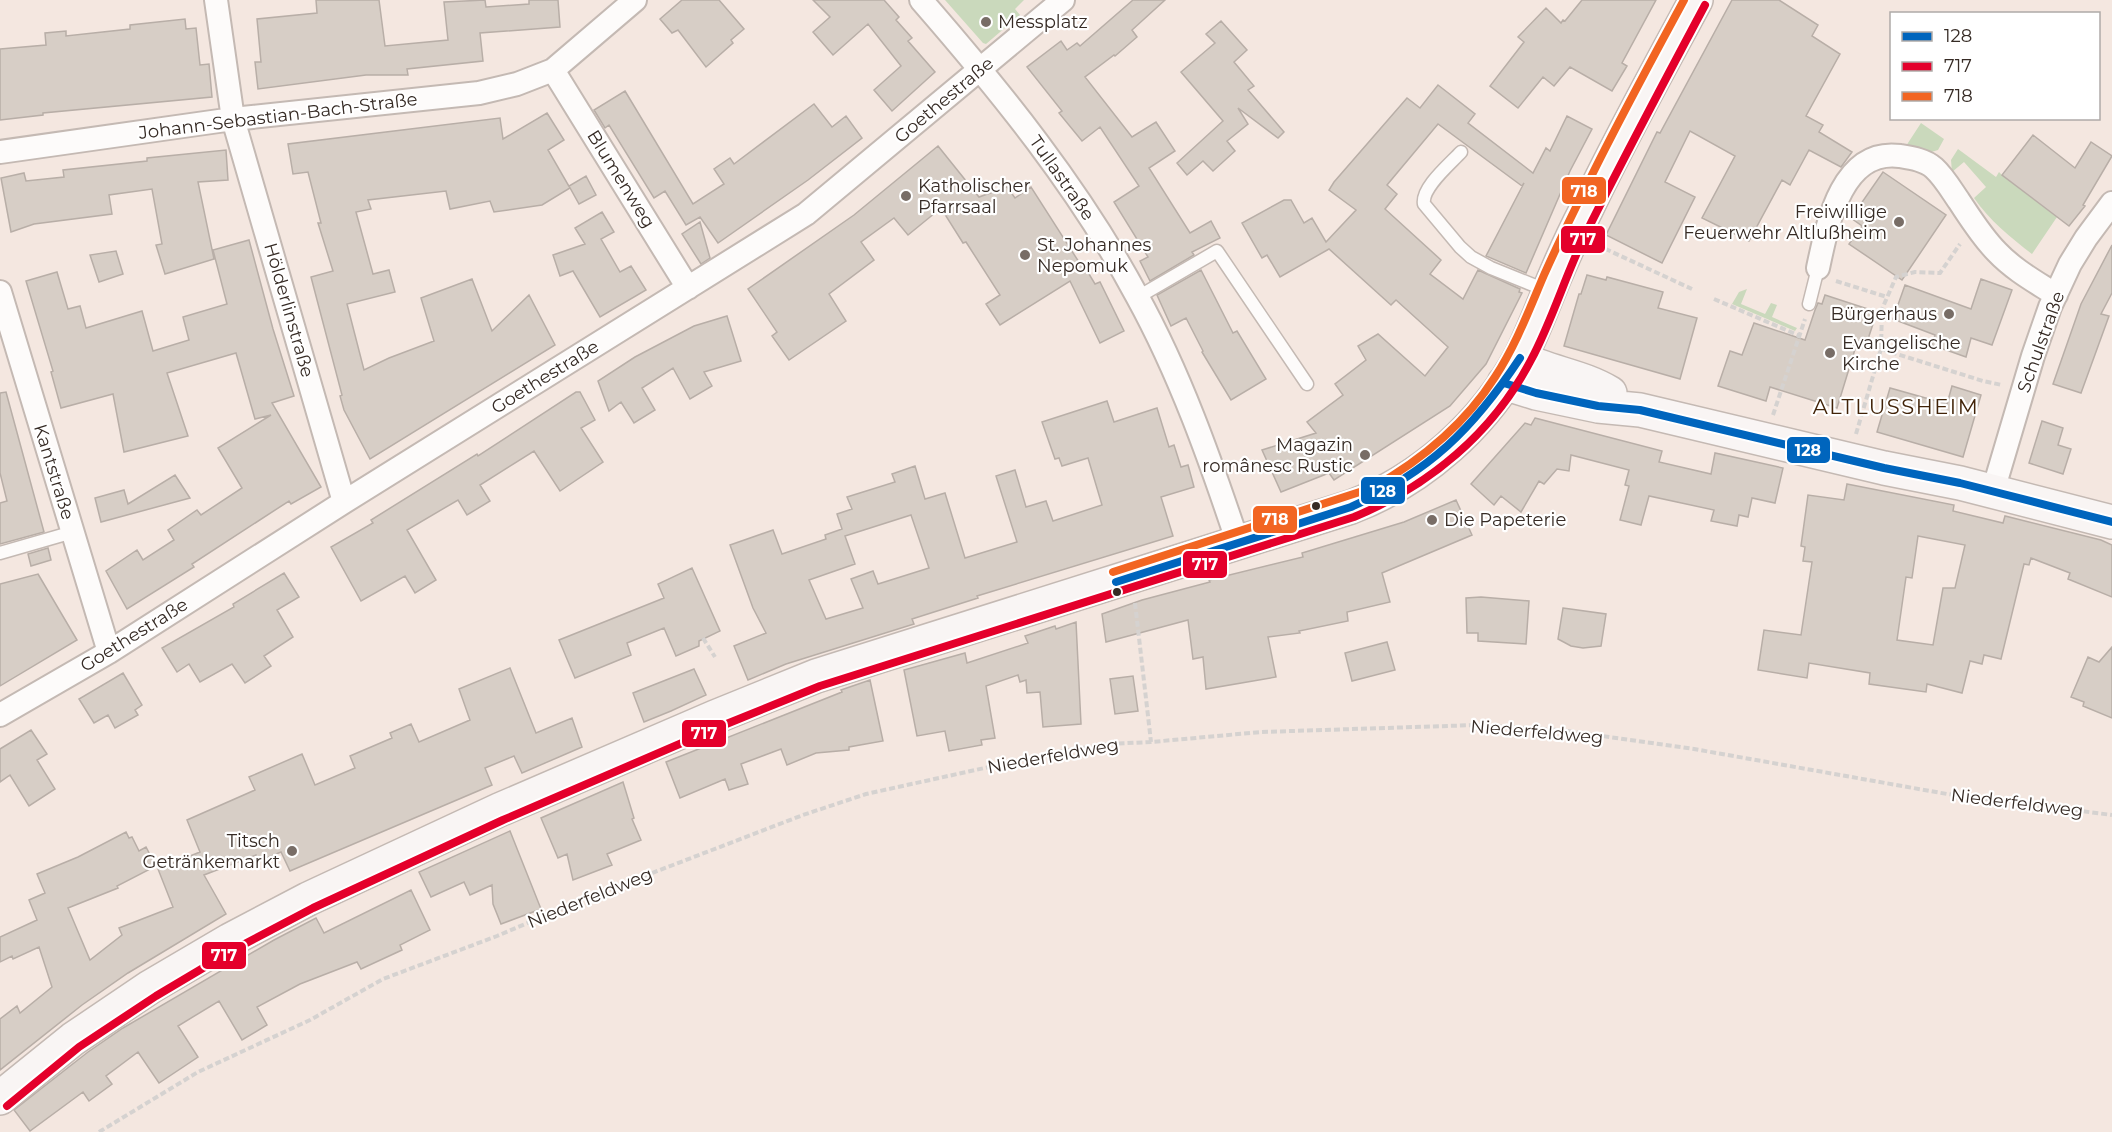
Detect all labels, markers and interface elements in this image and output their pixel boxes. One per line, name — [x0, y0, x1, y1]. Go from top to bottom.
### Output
place label: Messplatz — [998, 11, 1088, 33]
legend — [1890, 12, 2100, 120]
marker: Messplatz — [979, 15, 993, 29]
text: 128 — [1944, 25, 1972, 47]
street label: Goethestraße — [890, 52, 998, 148]
text: 717 — [1944, 55, 1972, 77]
text: 718 — [1944, 85, 1973, 107]
street label: Johann-Sebastian-Bach-Straße — [136, 88, 419, 144]
street label: Blumenweg — [582, 126, 660, 232]
street label: Tullastraße — [1025, 131, 1099, 225]
place label: Katholischer Pfarrsaal — [918, 175, 1031, 218]
line badge: 718 — [1561, 176, 1607, 205]
text: 718 — [1571, 182, 1597, 201]
marker: Katholischer Pfarrsaal — [899, 189, 913, 203]
place label: Freiwillige Feuerwehr Altlußheim — [1683, 201, 1887, 244]
marker: Freiwillige Feuerwehr Altlußheim — [1892, 215, 1906, 229]
line badge: 717 — [1560, 225, 1606, 254]
text: 717 — [1570, 230, 1596, 249]
place label: St. Johannes Nepomuk — [1037, 234, 1151, 277]
street label: Hölderlinstraße — [259, 240, 319, 380]
marker: St. Johannes Nepomuk — [1018, 248, 1032, 262]
street label: Schulstraße — [2012, 288, 2070, 396]
place label: Bürgerhaus — [1830, 303, 1937, 325]
marker: Bürgerhaus — [1942, 307, 1956, 321]
place label: Evangelische Kirche — [1842, 332, 1961, 375]
street label: Goethestraße — [487, 335, 603, 419]
marker: Evangelische Kirche — [1823, 346, 1837, 360]
district label: ALTLUSSHEIM — [1813, 394, 1979, 419]
street label: Kantstraße — [29, 422, 79, 523]
place label: Magazin românesc Rustic — [1202, 434, 1353, 477]
line badge: 128 — [1786, 436, 1831, 464]
text: 128 — [1795, 441, 1821, 460]
marker: Magazin românesc Rustic — [1358, 448, 1372, 462]
line badge: 128 — [1360, 476, 1406, 505]
text: 128 — [1370, 482, 1396, 501]
unlabelled marker — [1310, 500, 1322, 512]
line badge: 718 — [1252, 505, 1298, 534]
place label: Die Papeterie — [1444, 509, 1566, 531]
text: 718 — [1262, 510, 1288, 529]
marker: Die Papeterie — [1425, 513, 1439, 527]
line badge: 717 — [1182, 550, 1228, 579]
text: 717 — [1192, 555, 1218, 574]
unlabelled marker — [1111, 586, 1123, 598]
street label: Goethestraße — [76, 593, 192, 677]
street label: Niederfeldweg — [1470, 715, 1604, 749]
line badge: 717 — [681, 719, 727, 748]
text: 717 — [691, 724, 717, 743]
street label: Niederfeldweg — [985, 734, 1121, 778]
street label: Niederfeldweg — [1950, 784, 2084, 822]
place label: Titsch Getränkemarkt — [143, 830, 280, 873]
marker: Titsch Getränkemarkt — [285, 844, 299, 858]
street label: Niederfeldweg — [524, 863, 656, 933]
line badge: 717 — [201, 941, 247, 970]
text: 717 — [211, 946, 237, 965]

